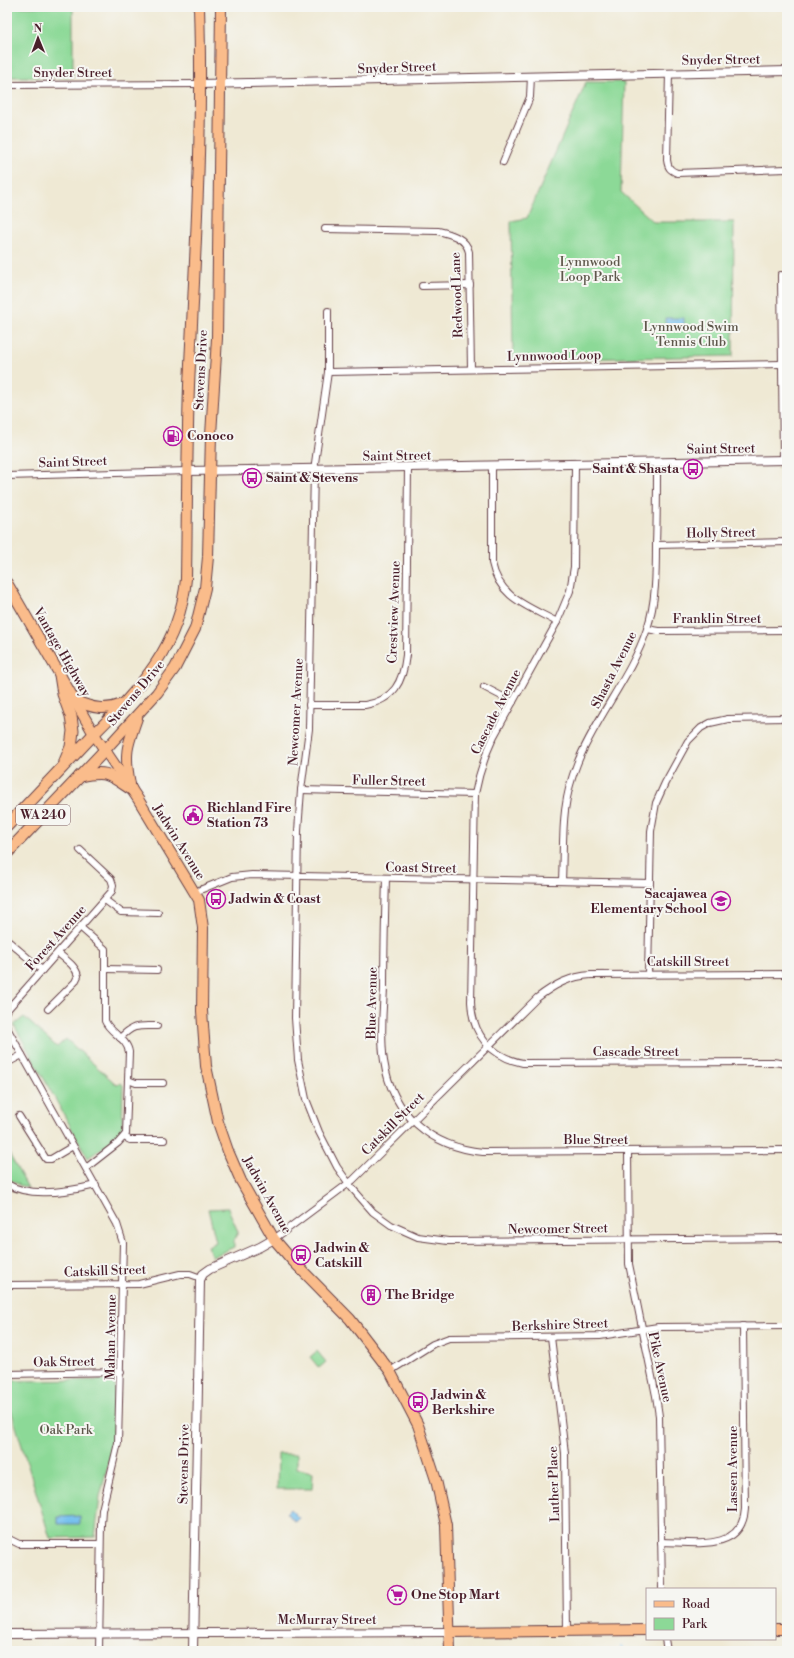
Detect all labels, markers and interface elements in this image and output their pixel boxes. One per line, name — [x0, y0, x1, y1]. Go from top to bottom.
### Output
north arrow — [18, 18, 58, 58]
text: N — [33, 22, 43, 36]
street label: Snyder Street — [681, 51, 761, 69]
street label: Snyder Street — [357, 59, 437, 77]
street label: Snyder Street — [34, 65, 113, 81]
street label: Redwood Lane — [447, 251, 466, 338]
park label: Lynnwood Loop Park — [560, 254, 621, 285]
park label: Lynnwood Swim Tennis Club — [643, 319, 739, 350]
street label: Stevens Drive — [191, 329, 211, 411]
street label: Lynnwood Loop — [507, 347, 601, 365]
fuel station icon: Conoco — [162, 425, 184, 447]
place label: Conoco — [187, 428, 234, 444]
street label: Saint Street — [687, 440, 756, 458]
street label: Saint Street — [363, 447, 432, 465]
street label: Saint Street — [38, 453, 108, 471]
bus stop icon: Saint & Shasta — [682, 458, 704, 480]
place label: Saint & Shasta — [593, 461, 680, 477]
bus stop icon: Saint & Stevens — [241, 467, 263, 489]
place label: Saint & Stevens — [266, 470, 359, 486]
street label: Holly Street — [686, 524, 756, 542]
street label: Crestview Avenue — [384, 560, 404, 664]
street label: Vantage Highway — [29, 604, 94, 700]
street label: Franklin Street — [673, 611, 762, 627]
street label: Shasta Avenue — [588, 628, 641, 711]
street label: Stevens Drive — [104, 657, 168, 729]
street label: Newcomer Avenue — [285, 657, 307, 766]
street label: Cascade Avenue — [468, 666, 525, 757]
street label: Fuller Street — [352, 772, 426, 790]
street label: Jadwin Avenue — [149, 800, 209, 883]
place label: Richland Fire Station 73 — [207, 800, 291, 831]
public building icon: Richland Fire Station 73 — [182, 804, 204, 826]
road number: WA 240 — [16, 805, 70, 825]
street label: Coast Street — [385, 859, 457, 877]
place label: Sacajawea Elementary School — [591, 886, 708, 917]
bus stop icon: Jadwin & Coast — [205, 888, 227, 910]
school or university icon: Sacajawea Elementary School — [710, 890, 732, 912]
place label: Jadwin & Coast — [228, 891, 321, 907]
street label: Forest Avenue — [22, 902, 90, 974]
street label: Catskill Street — [647, 954, 730, 970]
street label: Blue Avenue — [363, 966, 381, 1040]
street label: Cascade Street — [593, 1044, 680, 1060]
street label: Catskill Street — [358, 1089, 428, 1159]
street label: Blue Street — [563, 1132, 629, 1148]
street label: Jadwin Avenue — [239, 1153, 295, 1237]
street label: Newcomer Street — [508, 1220, 609, 1238]
place label: Jadwin & Catskill — [313, 1240, 369, 1271]
bus stop icon: Jadwin & Catskill — [290, 1244, 312, 1266]
street label: Catskill Street — [63, 1262, 147, 1280]
building icon: The Bridge — [360, 1284, 382, 1306]
place label: The Bridge — [385, 1287, 455, 1303]
street label: Mahan Avenue — [102, 1294, 120, 1380]
street label: Berkshire Street — [511, 1315, 609, 1335]
street label: Pike Avenue — [645, 1330, 675, 1404]
street label: Oak Street — [33, 1353, 95, 1371]
place label: Jadwin & Berkshire — [430, 1387, 495, 1418]
bus stop icon: Jadwin & Berkshire — [407, 1391, 429, 1413]
park label: Oak Park — [39, 1422, 94, 1438]
street label: Stevens Drive — [175, 1423, 193, 1504]
street label: Lassen Avenue — [725, 1425, 741, 1512]
street label: Luther Place — [545, 1445, 563, 1522]
supermarket icon: One Stop Mart — [386, 1584, 408, 1606]
place label: One Stop Mart — [411, 1587, 500, 1603]
legend — [646, 1588, 776, 1640]
text: Road — [682, 1597, 710, 1612]
street label: McMurray Street — [277, 1612, 377, 1628]
text: Park — [682, 1617, 708, 1632]

